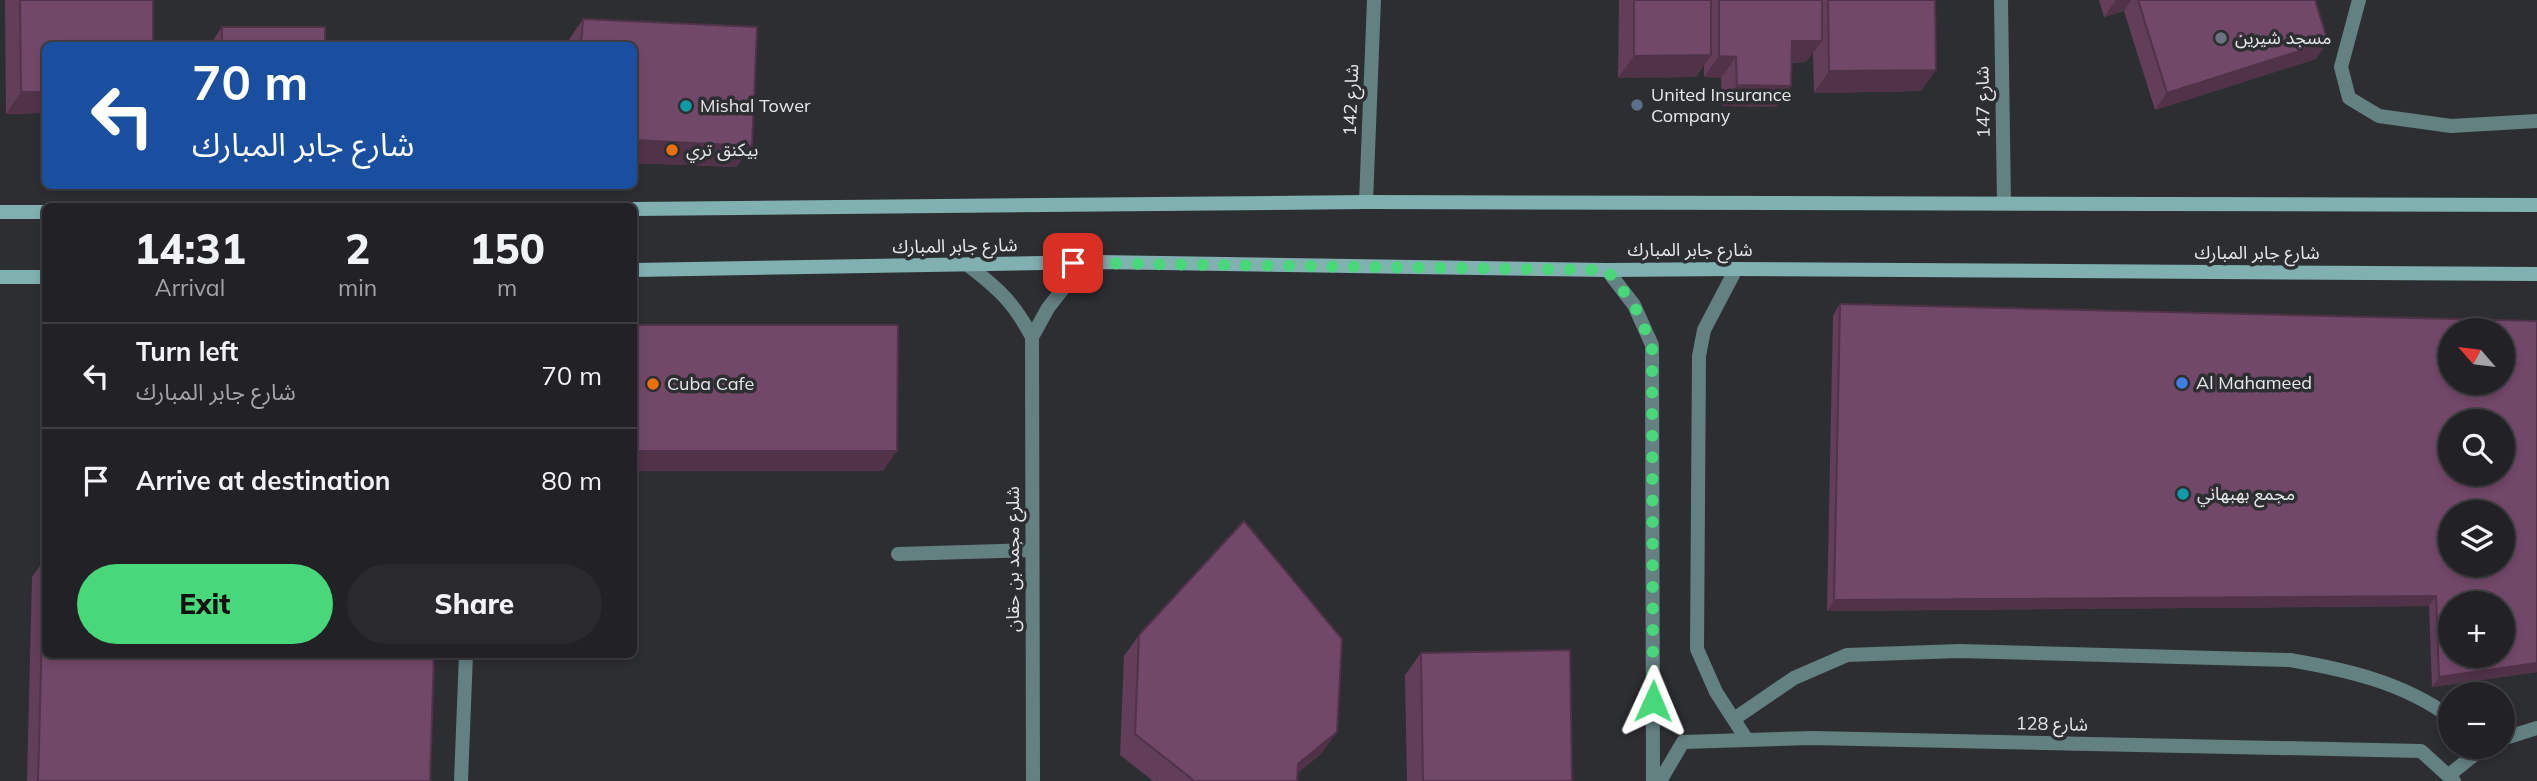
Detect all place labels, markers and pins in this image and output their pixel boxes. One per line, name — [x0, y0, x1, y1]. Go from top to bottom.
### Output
place label: مسجد شيرين — [2235, 26, 2331, 49]
marker: مسجد شيرين — [2213, 30, 2229, 46]
place label: United Insurance Company — [1651, 83, 1791, 127]
place label: Mishal Tower — [700, 94, 811, 117]
marker: United Insurance Company — [1629, 97, 1645, 113]
marker: Mishal Tower — [678, 98, 694, 114]
place label: بيكنق تري — [686, 138, 758, 163]
marker: بيكنق تري — [664, 142, 680, 158]
pin — [1043, 233, 1103, 293]
place label: Al Mahameed — [2196, 371, 2312, 394]
place label: Cuba Cafe — [667, 372, 754, 395]
marker: Al Mahameed — [2174, 375, 2190, 391]
marker: Cuba Cafe — [645, 376, 661, 392]
place label: مجمع بهبهاني — [2197, 482, 2295, 508]
marker: مجمع بهبهاني — [2175, 486, 2191, 502]

